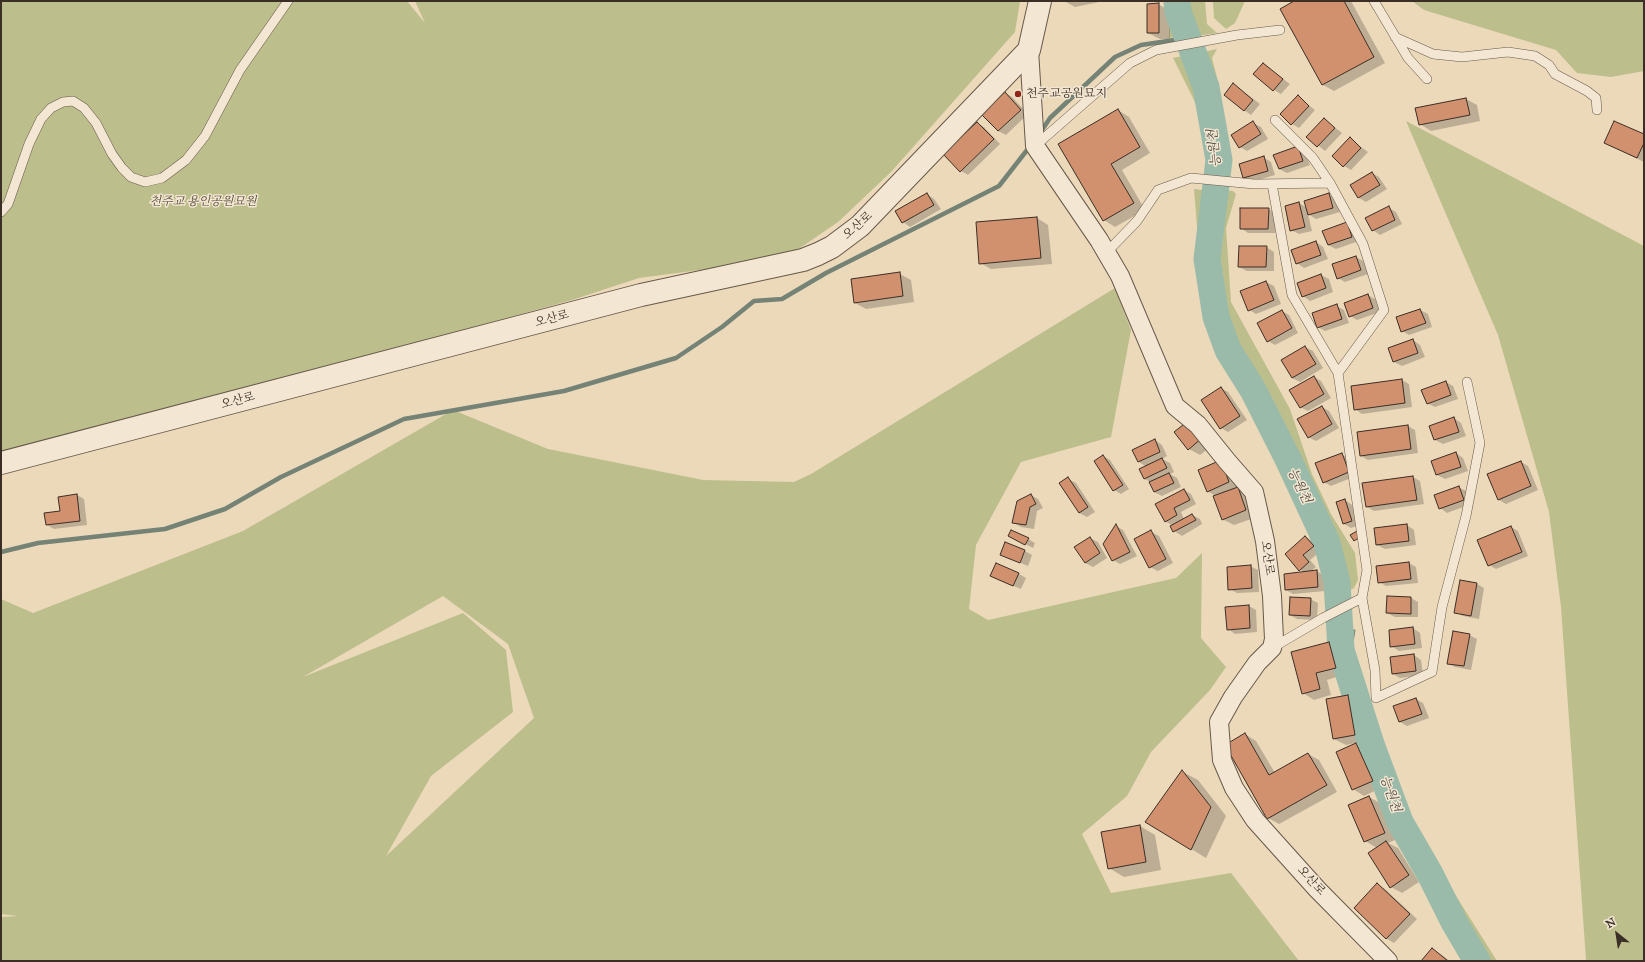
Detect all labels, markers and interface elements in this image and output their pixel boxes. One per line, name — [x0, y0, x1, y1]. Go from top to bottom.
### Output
place label: 천주교공원묘지 — [1026, 87, 1107, 101]
marker: 천주교공원묘지 — [1013, 89, 1023, 99]
water label: 능원천 — [1205, 128, 1225, 168]
park label: 천주교 용인공원묘원 — [150, 195, 256, 209]
street label: 오산로 — [840, 209, 876, 243]
street label: 오산로 — [533, 308, 571, 330]
street label: 오산로 — [219, 390, 257, 412]
water label: 능원천 — [1284, 466, 1314, 506]
street label: 오산로 — [1257, 540, 1277, 576]
water label: 능원천 — [1376, 774, 1404, 814]
street label: 오산로 — [1294, 863, 1328, 899]
north arrow — [1597, 914, 1637, 954]
text: N — [1603, 915, 1618, 931]

